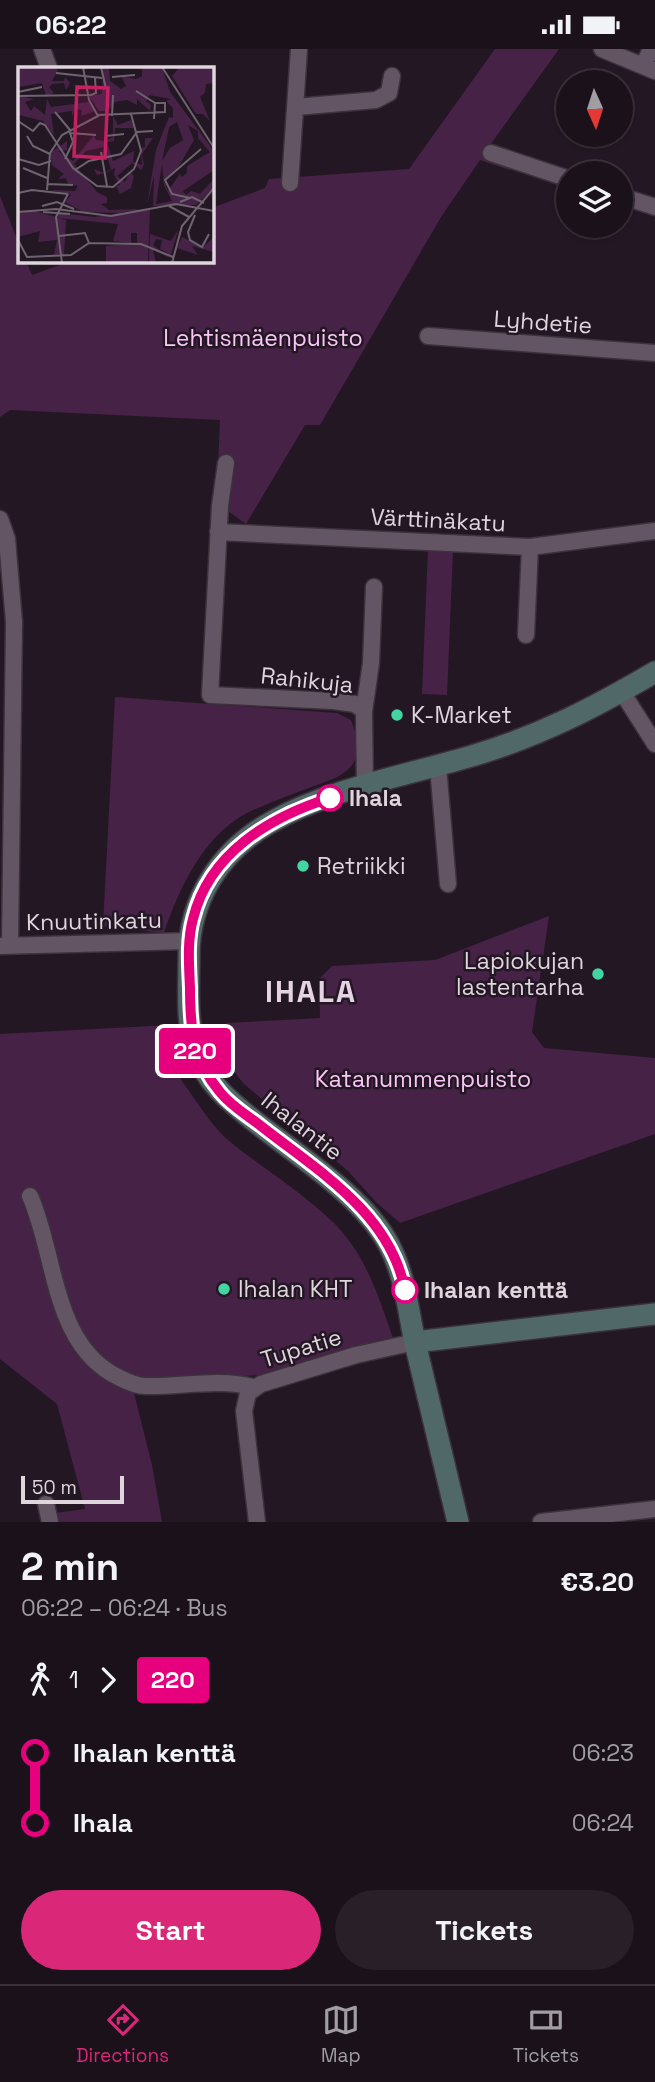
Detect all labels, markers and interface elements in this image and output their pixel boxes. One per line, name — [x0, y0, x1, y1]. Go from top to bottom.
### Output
text: 06:22 — [35, 8, 107, 42]
inset map — [18, 67, 214, 263]
north arrow — [556, 70, 634, 147]
map controls — [556, 70, 633, 238]
button: layers — [556, 161, 633, 238]
street label: Lyhdetie — [493, 304, 593, 340]
park label: Lehtismäenpuisto — [163, 323, 363, 353]
street label: Värttinäkatu — [370, 501, 506, 539]
street label: Rahikuja — [259, 660, 355, 700]
place label: K-Market — [411, 700, 512, 730]
marker: K-Market — [389, 707, 405, 723]
place label: Ihala — [349, 783, 402, 813]
marker: Ihala — [317, 785, 343, 811]
place label: Retriikki — [317, 851, 406, 881]
marker: Retriikki — [295, 858, 311, 874]
street label: Knuutinkatu — [26, 905, 162, 937]
place label: Lapiokujan lastentarha — [456, 946, 584, 1002]
marker: Lapiokujan lastentarha — [590, 966, 606, 982]
district label: IHALA — [265, 972, 357, 1011]
line badge: 220 — [155, 1028, 235, 1074]
text: 220 — [173, 1035, 217, 1066]
park label: Katanummenpuisto — [315, 1064, 531, 1094]
street label: Ihalantie — [255, 1085, 349, 1167]
place label: Ihalan KHT — [238, 1274, 352, 1304]
place label: Ihalan kenttä — [424, 1275, 568, 1305]
marker: Ihalan kenttä — [392, 1277, 418, 1303]
marker: Ihalan KHT — [216, 1281, 232, 1297]
street label: Tupatie — [257, 1322, 345, 1374]
scale bar — [21, 1473, 124, 1505]
text: 50 m — [32, 1475, 77, 1500]
text: 2 min — [21, 1543, 119, 1591]
text: €3.20 — [561, 1565, 634, 1599]
text: 06:22 – 06:24 · Bus — [21, 1593, 228, 1623]
icon: walk — [21, 1661, 59, 1699]
icon: forward — [89, 1661, 127, 1699]
text: 220 — [151, 1664, 195, 1695]
text: 1 — [69, 1665, 79, 1695]
text: Ihalan kenttä — [73, 1736, 236, 1770]
text: 06:23 — [572, 1738, 634, 1768]
text: Ihala — [73, 1806, 133, 1840]
text: 06:24 — [572, 1808, 634, 1838]
button: Start — [21, 1890, 321, 1970]
button: Tickets — [335, 1890, 634, 1970]
tab: Directions — [76, 2001, 169, 2068]
tab: Map — [321, 2001, 361, 2068]
tab: Tickets — [513, 2001, 579, 2068]

